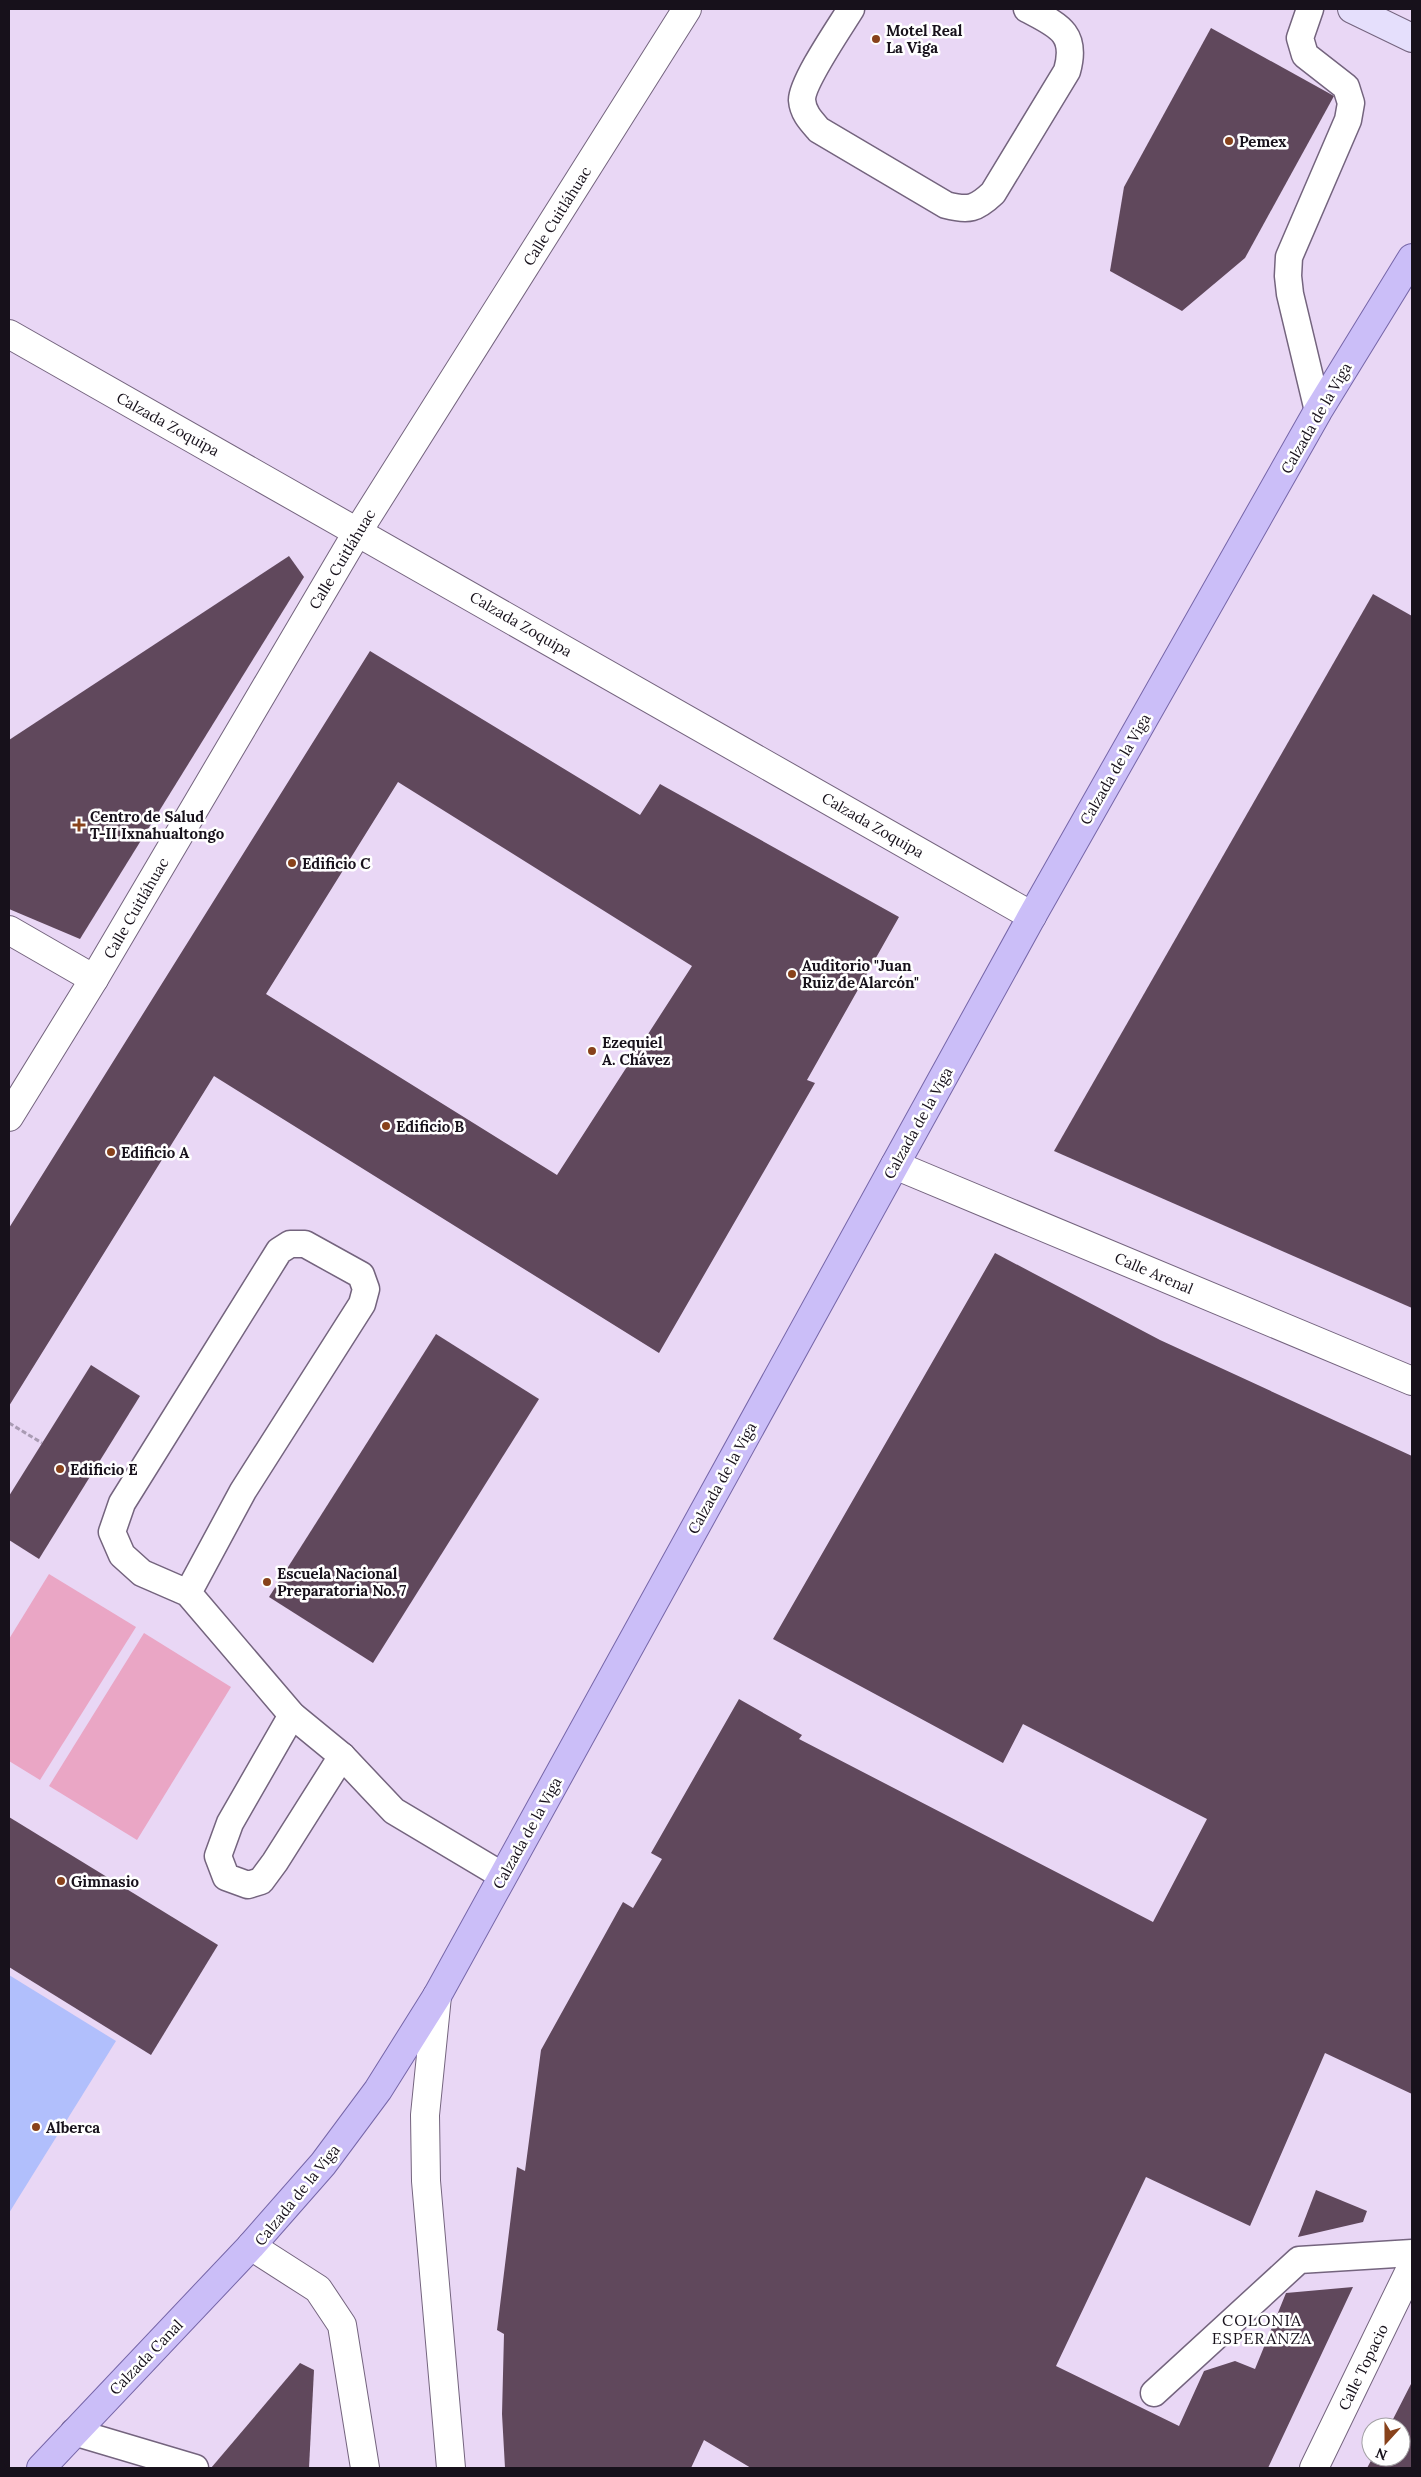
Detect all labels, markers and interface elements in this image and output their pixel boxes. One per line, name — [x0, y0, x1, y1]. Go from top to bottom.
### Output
place label: Motel Real La Viga — [886, 21, 963, 57]
marker: Motel Real La Viga — [870, 33, 882, 45]
place label: Pemex — [1239, 132, 1287, 151]
marker: Pemex — [1223, 135, 1235, 147]
street label: Calle Cuitláhuac — [519, 163, 595, 269]
street label: Calzada de la Viga — [1277, 359, 1356, 477]
street label: Calzada Zoquipa — [113, 388, 223, 460]
street label: Calle Cuitláhuac — [305, 505, 379, 613]
street label: Calzada Zoquipa — [467, 587, 576, 661]
street label: Calzada de la Viga — [1076, 710, 1155, 828]
street label: Calzada Zoquipa — [819, 788, 928, 862]
place label: Centro de Salud T-II Ixnahualtongo — [90, 807, 225, 843]
marker: Centro de Salud T-II Ixnahualtongo — [72, 818, 86, 832]
street label: Calle Cuitláhuac — [99, 854, 173, 962]
place label: Edificio C — [302, 854, 371, 873]
marker: Edificio C — [286, 857, 298, 869]
place label: Auditorio "Juan Ruiz de Alarcón" — [802, 956, 919, 992]
marker: Auditorio "Juan Ruiz de Alarcón" — [786, 968, 798, 980]
place label: Ezequiel A. Chávez — [602, 1033, 671, 1069]
marker: Ezequiel A. Chávez — [586, 1045, 598, 1057]
street label: Calzada de la Viga — [879, 1064, 957, 1182]
place label: Edificio B — [396, 1117, 464, 1136]
marker: Edificio B — [380, 1120, 392, 1132]
place label: Edificio A — [121, 1143, 189, 1162]
marker: Edificio A — [105, 1146, 117, 1158]
street label: Calle Arenal — [1112, 1248, 1196, 1298]
street label: Calzada de la Viga — [683, 1419, 761, 1537]
place label: Edificio E — [70, 1460, 138, 1479]
marker: Edificio E — [54, 1463, 66, 1475]
place label: Escuela Nacional Preparatoria No. 7 — [277, 1564, 406, 1600]
marker: Escuela Nacional Preparatoria No. 7 — [261, 1576, 273, 1588]
street label: Calzada de la Viga — [488, 1774, 566, 1892]
place label: Gimnasio — [71, 1872, 140, 1891]
marker: Gimnasio — [55, 1875, 67, 1887]
place label: Alberca — [46, 2118, 100, 2137]
marker: Alberca — [30, 2121, 42, 2133]
street label: Calzada de la Viga — [250, 2140, 344, 2250]
district label: COLONIA ESPERANZA — [1212, 2310, 1312, 2348]
street label: Calzada Canal — [105, 2315, 187, 2399]
street label: Calle Topacio — [1334, 2321, 1392, 2413]
north arrow — [1361, 2417, 1411, 2467]
text: N — [1373, 2444, 1390, 2464]

